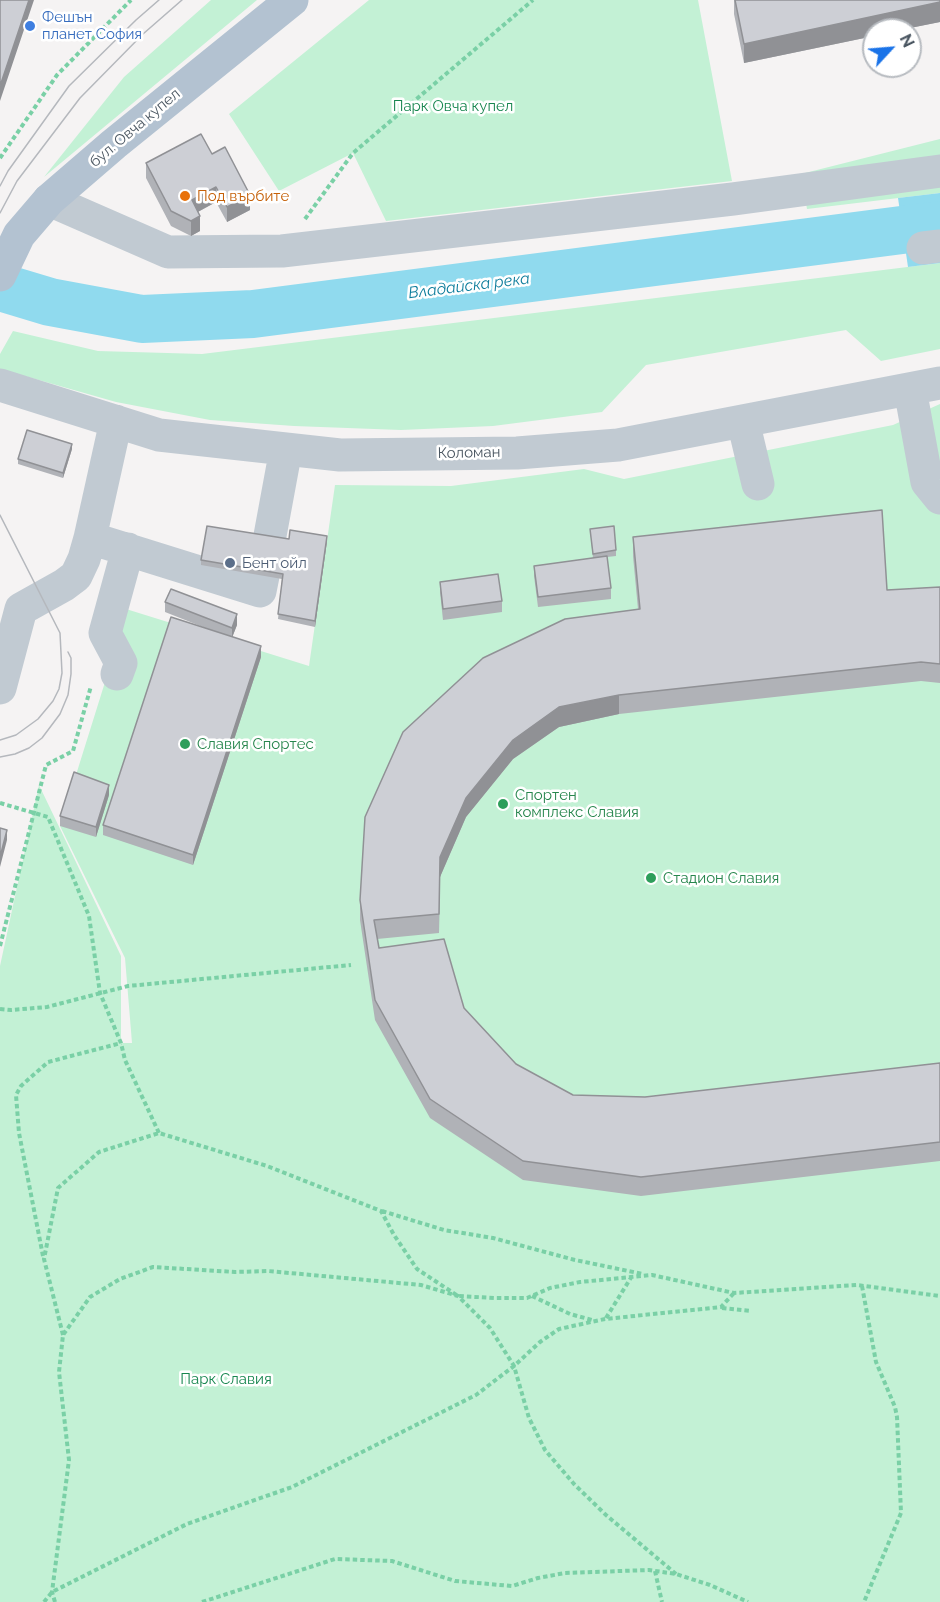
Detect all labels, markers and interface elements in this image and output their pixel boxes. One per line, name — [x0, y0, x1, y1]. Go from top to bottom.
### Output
place label: Фешън планет София — [42, 8, 142, 43]
north arrow — [862, 18, 922, 78]
marker: Фешън планет София — [23, 19, 37, 33]
text: N — [896, 31, 918, 50]
street label: бул. Овча купел — [86, 85, 184, 171]
park label: Парк Овча купел — [393, 97, 513, 115]
place label: Под върбите — [197, 187, 289, 205]
marker: Под върбите — [178, 189, 192, 203]
water label: Владайска река — [407, 269, 531, 303]
street label: Коломан — [437, 443, 501, 463]
place label: Бент ойл — [242, 554, 307, 572]
marker: Бент ойл — [223, 556, 237, 570]
place label: Славия Спортес — [197, 735, 314, 753]
marker: Славия Спортес — [178, 737, 192, 751]
place label: Спортен комплекс Славия — [515, 786, 639, 821]
marker: Спортен комплекс Славия — [496, 797, 510, 811]
place label: Стадион Славия — [663, 869, 779, 887]
marker: Стадион Славия — [644, 871, 658, 885]
park label: Парк Славия — [180, 1370, 272, 1388]

